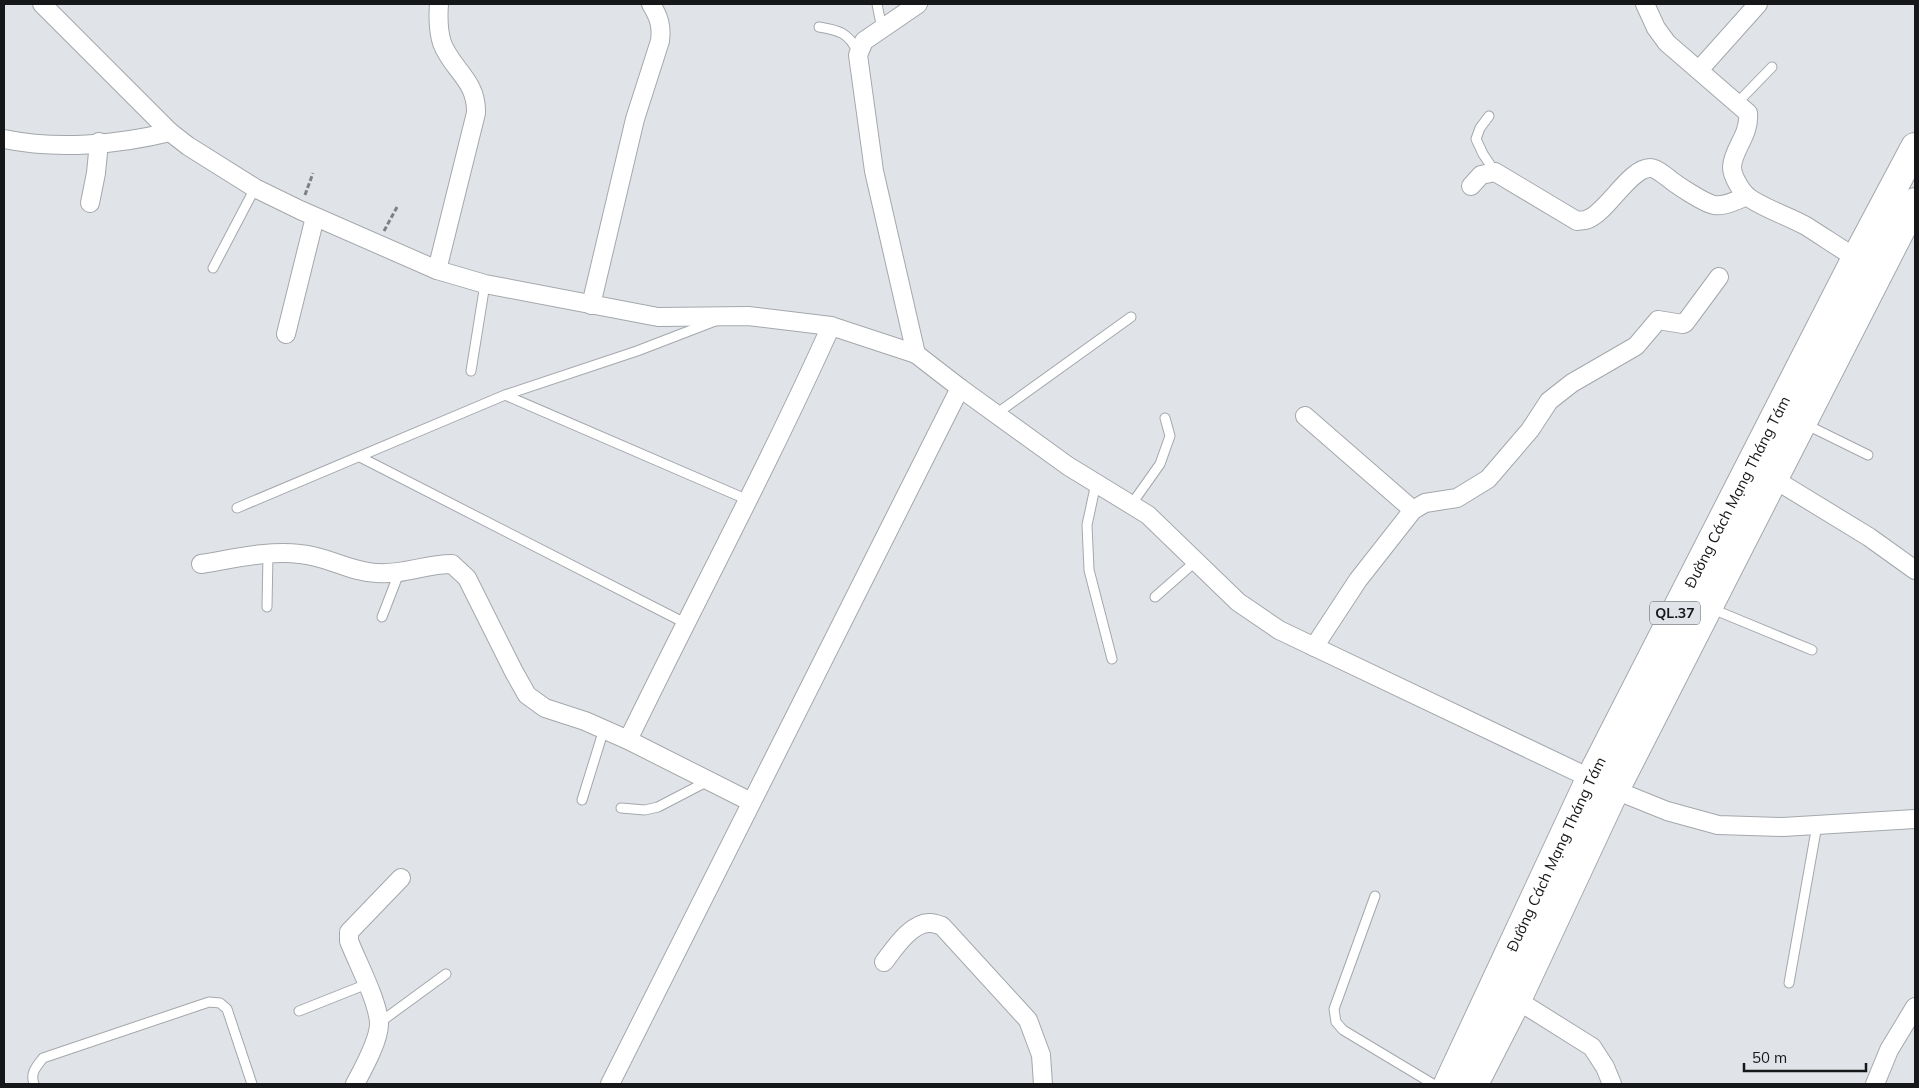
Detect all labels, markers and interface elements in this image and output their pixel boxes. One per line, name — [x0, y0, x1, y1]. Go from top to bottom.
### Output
street label: Đường Cách Mạng Tháng Tám — [1680, 392, 1794, 591]
road number: QL.37 — [1650, 602, 1700, 624]
street label: Đường Cách Mạng Tháng Tám — [1502, 753, 1609, 954]
scale bar — [1744, 1040, 1866, 1072]
text: 50 m — [1752, 1048, 1787, 1067]

